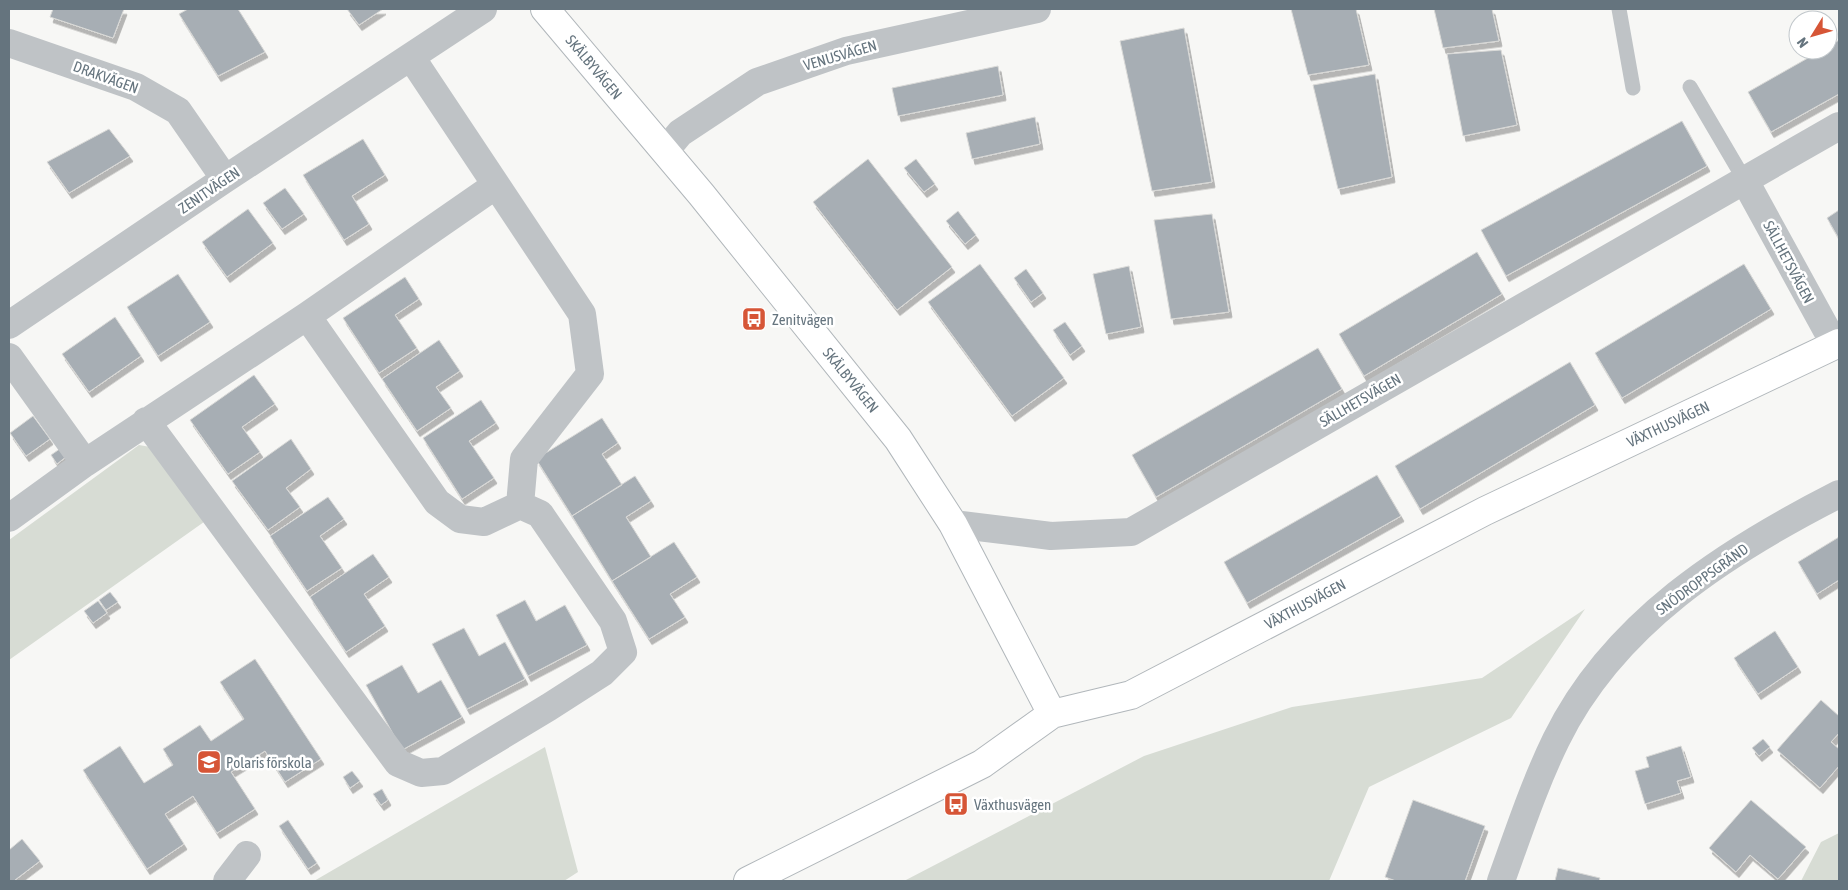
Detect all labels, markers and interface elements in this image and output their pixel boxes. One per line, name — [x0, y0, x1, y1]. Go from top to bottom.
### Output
north arrow — [1788, 10, 1838, 60]
street label: SKÄLBYVÄGEN — [562, 32, 626, 102]
text: N — [1794, 35, 1811, 51]
street label: VENUSVÄGEN — [801, 36, 879, 74]
street label: DRAKVÄGEN — [71, 57, 141, 97]
street label: ZENITVÄGEN — [175, 163, 243, 217]
street label: SÄLLHETSVÄGEN — [1760, 218, 1818, 306]
bus stop icon: Zenitvägen — [741, 306, 767, 332]
place label: Zenitvägen — [772, 311, 834, 328]
street label: SKÄLBYVÄGEN — [820, 344, 882, 416]
street label: SÄLLHETSVÄGEN — [1316, 370, 1404, 430]
street label: VÄXTHUSVÄGEN — [1624, 397, 1712, 451]
street label: SNÖDROPPSGRÄND — [1653, 540, 1751, 618]
street label: VÄXTHUSVÄGEN — [1262, 576, 1348, 632]
school or university icon: Polaris förskola — [196, 749, 222, 775]
place label: Polaris förskola — [226, 754, 312, 771]
bus stop icon: Växthusvägen — [943, 791, 969, 817]
place label: Växthusvägen — [974, 796, 1051, 813]

